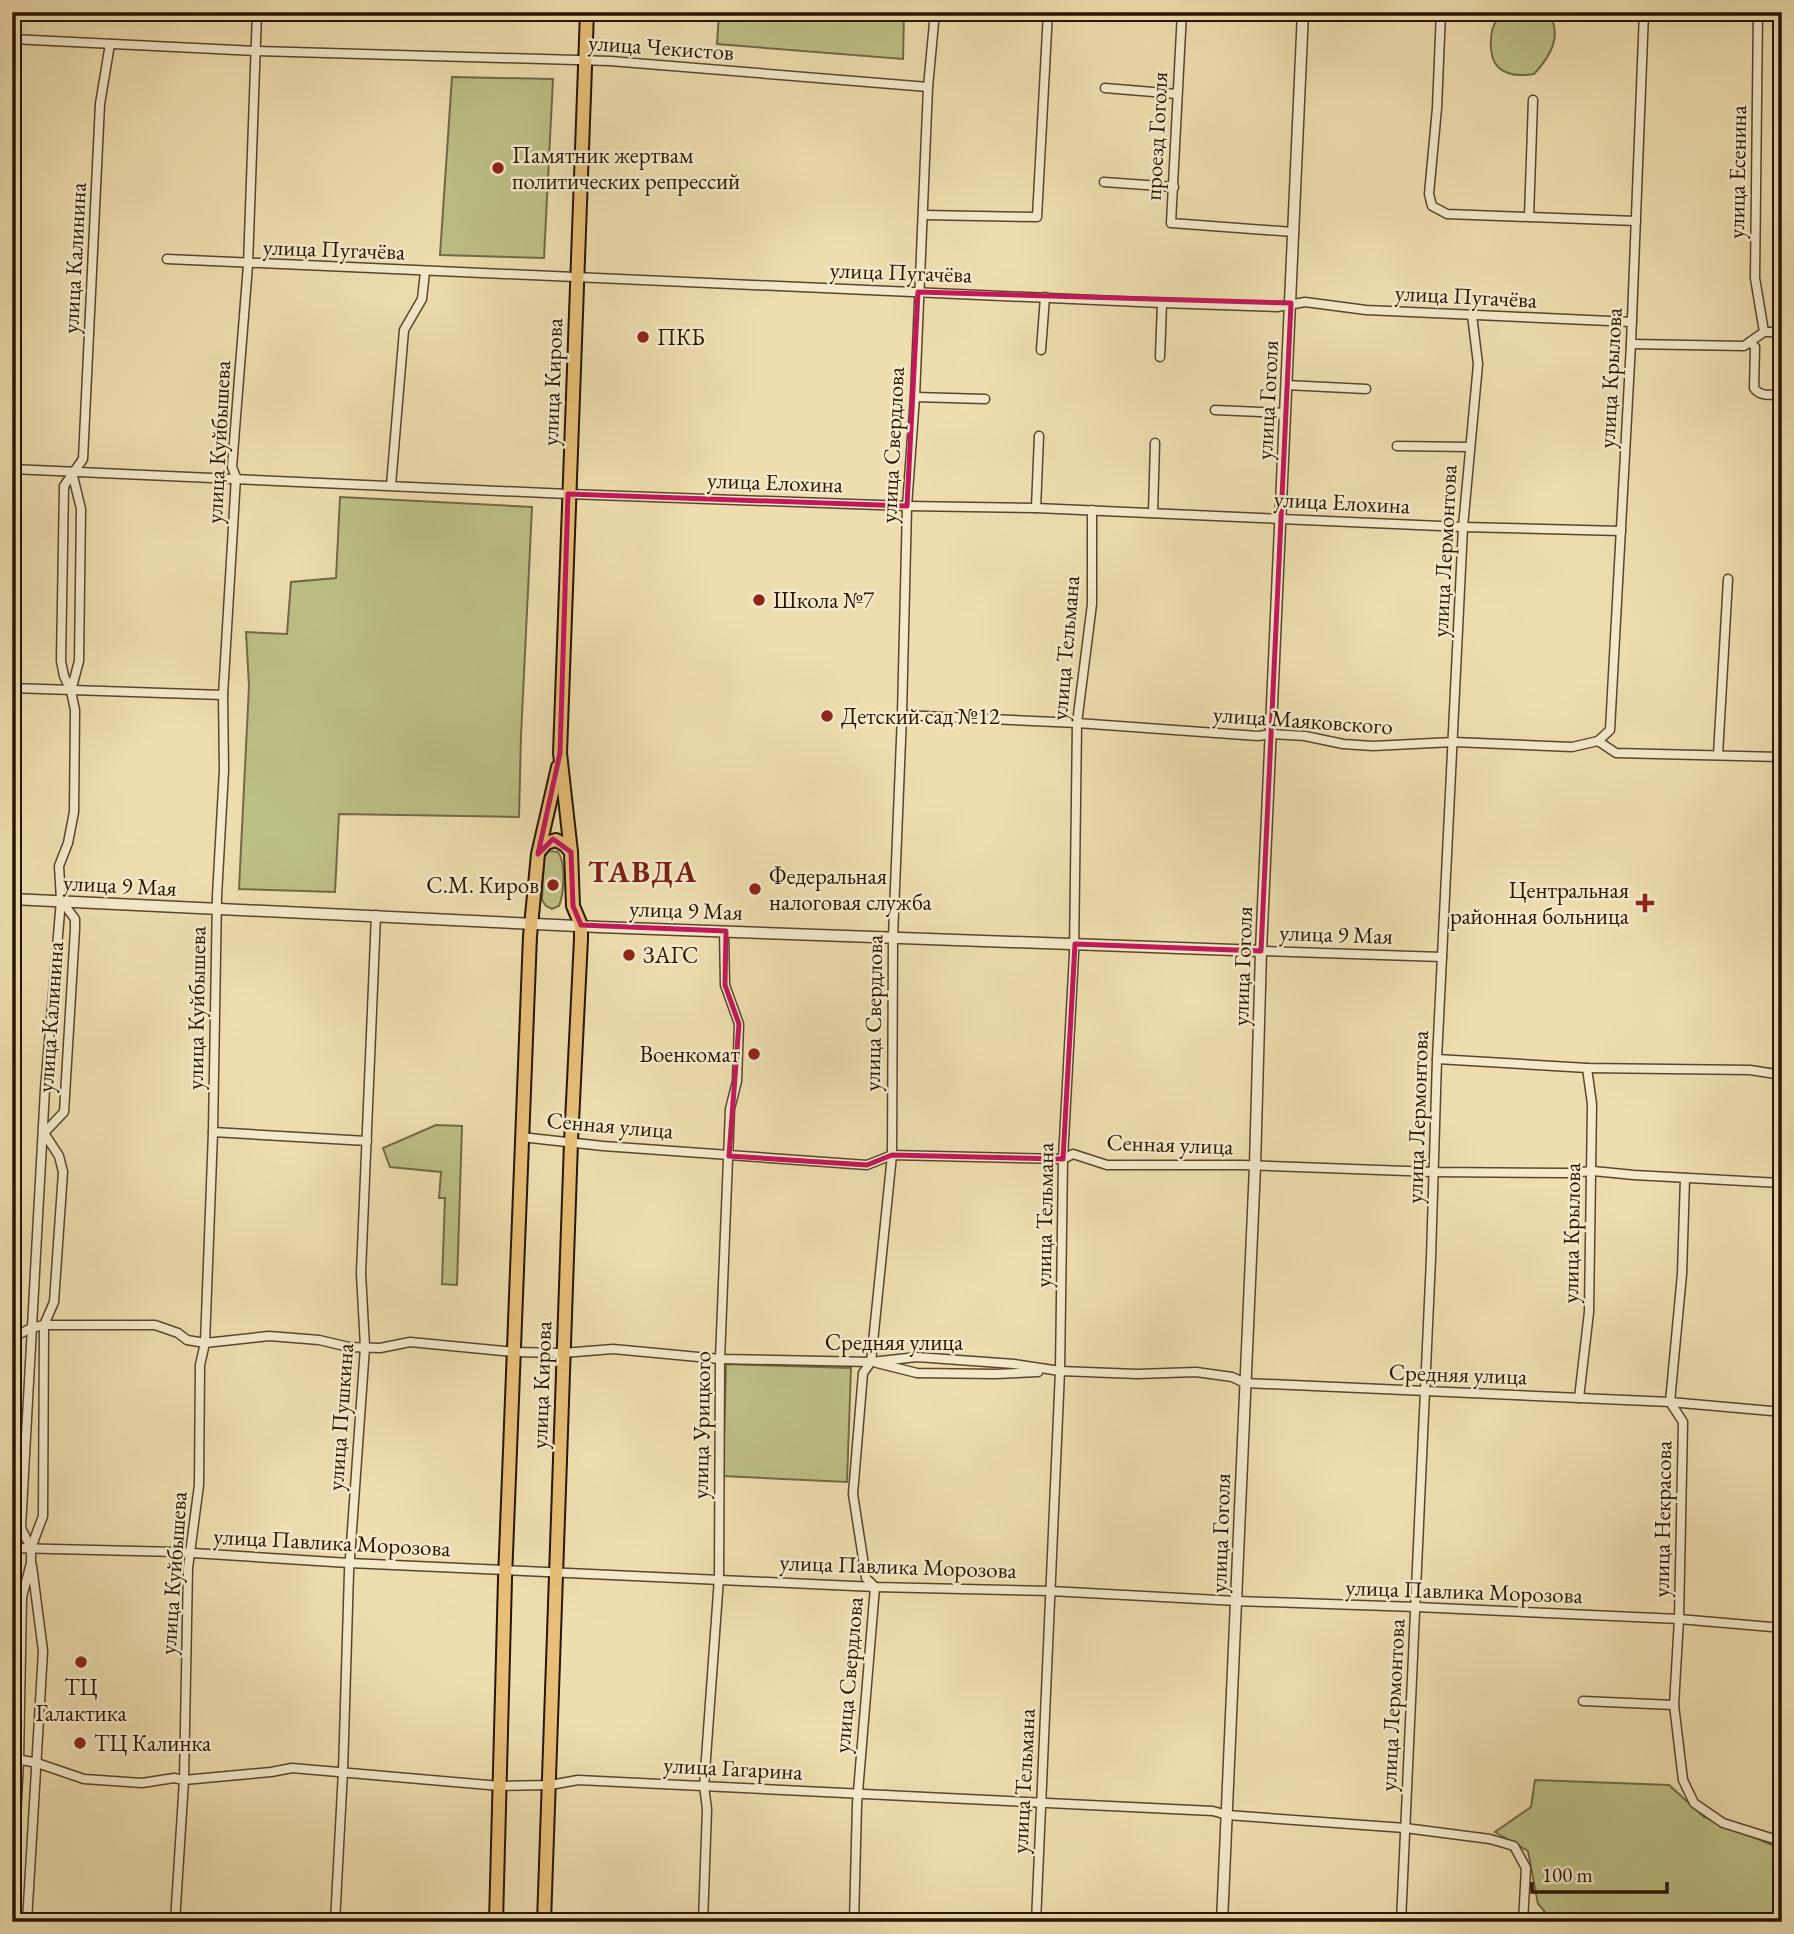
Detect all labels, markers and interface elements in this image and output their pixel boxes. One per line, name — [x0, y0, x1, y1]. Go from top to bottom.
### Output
street label: улица Чекистов — [587, 27, 735, 67]
street label: проезд Гоголя — [1138, 71, 1174, 201]
street label: улица Есенина — [1721, 104, 1753, 239]
place label: Памятник жертвам политических репрессий — [512, 140, 740, 196]
marker: Памятник жертвам политических репрессий — [490, 160, 506, 176]
street label: улица Калинина — [55, 181, 93, 334]
street label: улица Пугачёва — [262, 232, 407, 267]
street label: улица Пугачёва — [829, 255, 974, 290]
street label: улица Пугачёва — [1394, 277, 1539, 315]
street label: улица Крылова — [1591, 306, 1629, 449]
street label: улица Кирова — [535, 317, 569, 446]
place label: ПКБ — [657, 322, 705, 352]
marker: ПКБ — [635, 329, 651, 345]
street label: улица Гоголя — [1249, 339, 1285, 461]
street label: улица Куйбышева — [199, 359, 237, 524]
street label: улица Свердлова — [873, 365, 911, 524]
street label: улица Лермонтова — [1424, 463, 1464, 638]
street label: улица Елохина — [706, 465, 844, 499]
street label: улица Елохина — [1273, 483, 1412, 521]
street label: улица Тельмана — [1044, 573, 1086, 722]
place label: Школа №7 — [773, 585, 875, 615]
marker: Школа №7 — [751, 592, 767, 608]
street label: улица Маяковского — [1212, 699, 1394, 741]
place label: Детский сад №12 — [841, 701, 1000, 731]
marker: Детский сад №12 — [819, 708, 835, 724]
district label: ТАВДА — [588, 852, 698, 891]
place label: Федеральная налоговая служба — [769, 861, 932, 917]
street label: улица 9 Мая — [62, 867, 178, 903]
place label: С.М. Киров — [426, 870, 539, 900]
place label: Центральная районная больница — [1450, 875, 1630, 931]
marker: С.М. Киров — [545, 877, 561, 893]
marker: Федеральная налоговая служба — [747, 881, 763, 897]
street label: улица 9 Мая — [629, 893, 743, 927]
marker: Центральная районная больница — [1635, 893, 1655, 913]
street label: улица Гоголя — [1225, 906, 1259, 1026]
street label: улица 9 Мая — [1279, 917, 1393, 951]
street label: улица Куйбышева — [180, 925, 212, 1090]
street label: улица Свердлова — [857, 934, 889, 1092]
street label: улица Калинина — [30, 940, 70, 1093]
place label: ЗАГС — [643, 940, 698, 970]
marker: ЗАГС — [621, 947, 637, 963]
street label: улица Лермонтова — [1399, 1029, 1435, 1204]
place label: Военкомат — [639, 1039, 741, 1069]
marker: Военкомат — [746, 1046, 762, 1062]
street label: Сенная улица — [545, 1105, 675, 1146]
street label: Сенная улица — [1106, 1127, 1235, 1161]
street label: улица Тельмана — [1028, 1141, 1060, 1288]
street label: улица Крылова — [1555, 1161, 1587, 1304]
street label: улица Кирова — [524, 1320, 558, 1449]
street label: Средняя улица — [825, 1327, 964, 1357]
street label: улица Пушкина — [320, 1341, 360, 1492]
street label: улица Урицкого — [685, 1351, 717, 1499]
street label: Средняя улица — [1388, 1357, 1529, 1391]
street label: улица Некрасова — [1646, 1440, 1678, 1598]
street label: улица Гоголя — [1203, 1473, 1237, 1593]
street label: улица Куйбышева — [152, 1490, 194, 1656]
street label: улица Павлика Морозова — [213, 1521, 452, 1563]
street label: улица Павлика Морозова — [779, 1547, 1018, 1585]
street label: улица Павлика Морозова — [1345, 1572, 1584, 1610]
street label: улица Свердлова — [826, 1595, 870, 1754]
street label: улица Лермонтова — [1372, 1617, 1412, 1792]
marker: ТЦ Галактика — [73, 1654, 89, 1670]
place label: ТЦ Галактика — [35, 1672, 127, 1728]
street label: улица Тельмана — [1004, 1707, 1042, 1854]
place label: ТЦ Калинка — [94, 1728, 212, 1758]
marker: ТЦ Калинка — [72, 1735, 88, 1751]
street label: улица Гагарина — [663, 1749, 804, 1787]
scale bar — [1532, 1850, 1666, 1894]
text: 100 m — [1542, 1861, 1593, 1888]

